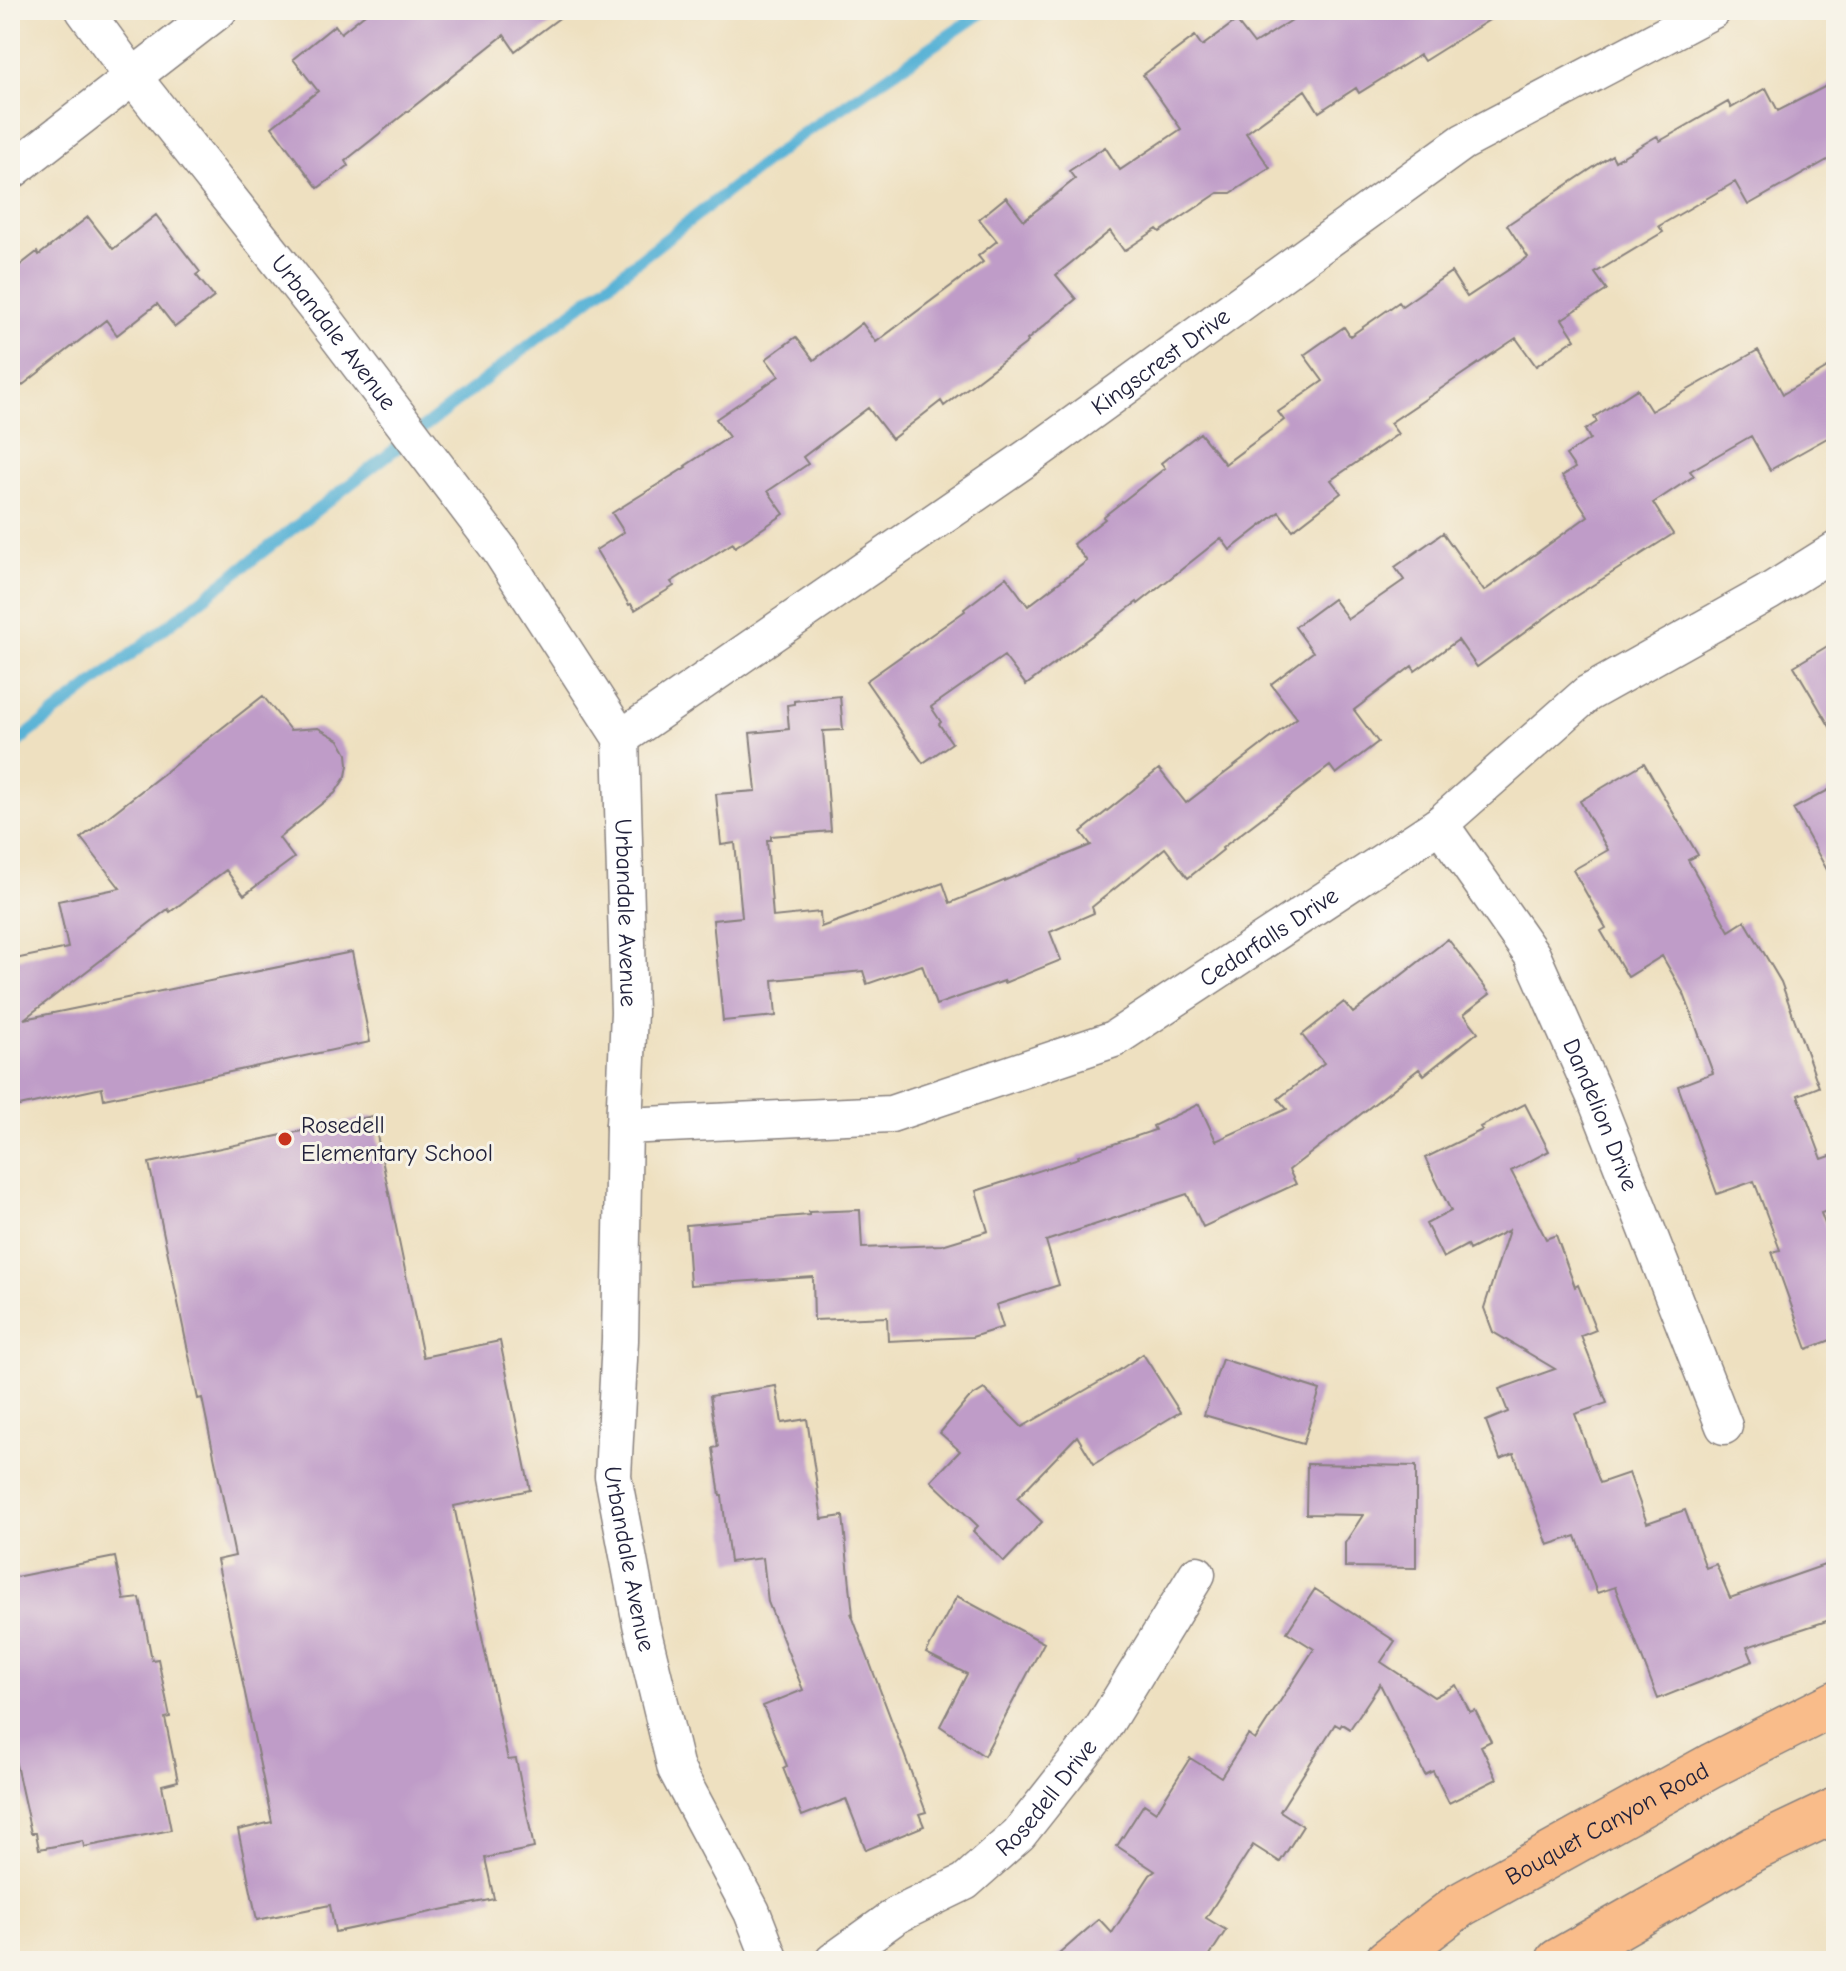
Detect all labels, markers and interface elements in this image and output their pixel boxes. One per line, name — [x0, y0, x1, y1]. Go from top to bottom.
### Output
street label: Urbandale Avenue — [265, 249, 402, 415]
street label: Kingscrest Drive — [1086, 302, 1235, 421]
street label: Urbandale Avenue — [609, 818, 643, 1007]
street label: Cedarfalls Drive — [1194, 881, 1343, 993]
street label: Dandelion Drive — [1557, 1034, 1644, 1195]
place label: Rosedell Elementary School — [301, 1111, 493, 1167]
marker: Rosedell Elementary School — [276, 1130, 294, 1148]
street label: Urbandale Avenue — [599, 1465, 661, 1654]
street label: Rosedell Drive — [990, 1733, 1103, 1862]
street label: Bouquet Canyon Road — [1500, 1756, 1714, 1891]

